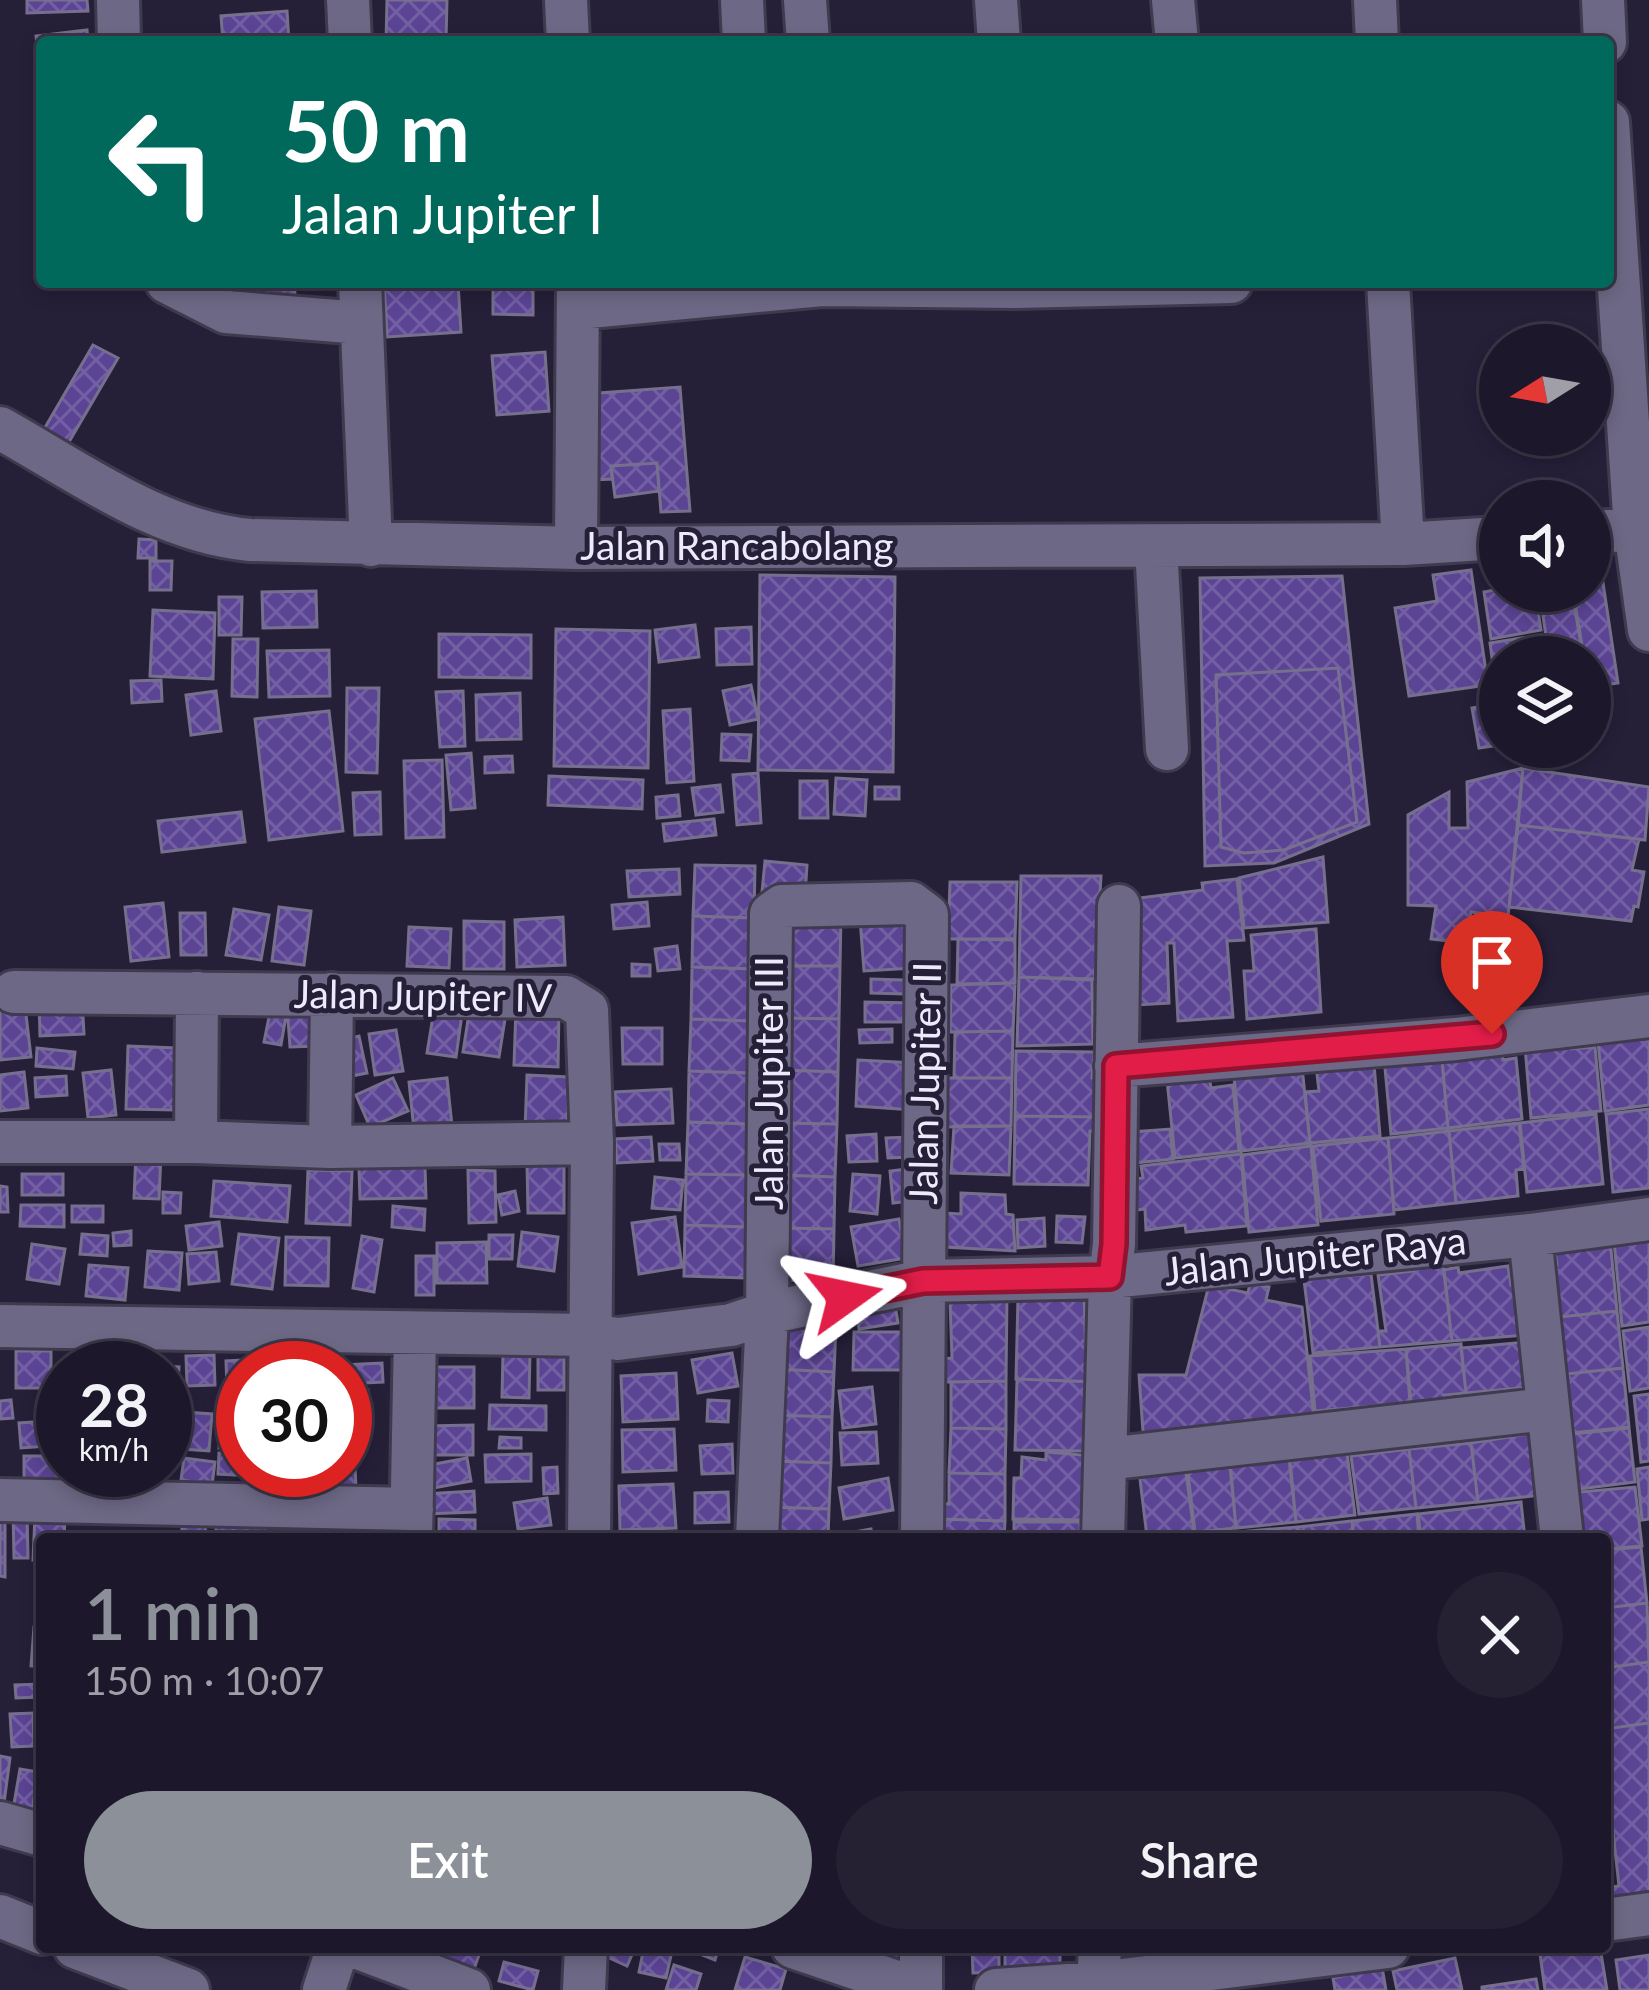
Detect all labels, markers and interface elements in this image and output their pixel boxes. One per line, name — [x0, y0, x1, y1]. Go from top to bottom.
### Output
text: 50 m — [282, 79, 470, 180]
icon: left — [84, 84, 240, 240]
text: Jalan Jupiter I — [282, 181, 603, 246]
north arrow — [1479, 324, 1611, 456]
map controls — [1479, 324, 1611, 768]
button: sound — [1479, 480, 1611, 612]
street label: Jalan Rancabolang — [580, 522, 894, 568]
button: layers — [1479, 636, 1611, 768]
pin — [1441, 911, 1543, 1034]
icon: arrive — [1459, 929, 1525, 995]
street label: Jalan Jupiter III — [745, 956, 791, 1210]
street label: Jalan Jupiter II — [899, 961, 949, 1205]
street label: Jalan Jupiter IV — [293, 970, 553, 1020]
street label: Jalan Jupiter Raya — [1162, 1216, 1468, 1294]
position arrow — [782, 1234, 908, 1360]
speed limit sign: 30 — [216, 1341, 372, 1497]
text: 28 — [79, 1368, 149, 1440]
text: km/h — [79, 1431, 149, 1467]
text: 1 min — [84, 1569, 262, 1655]
button: close — [1437, 1572, 1563, 1698]
text: 150 m · 10:07 — [84, 1657, 324, 1703]
button: Exit — [84, 1791, 812, 1929]
button: Share — [836, 1791, 1563, 1929]

